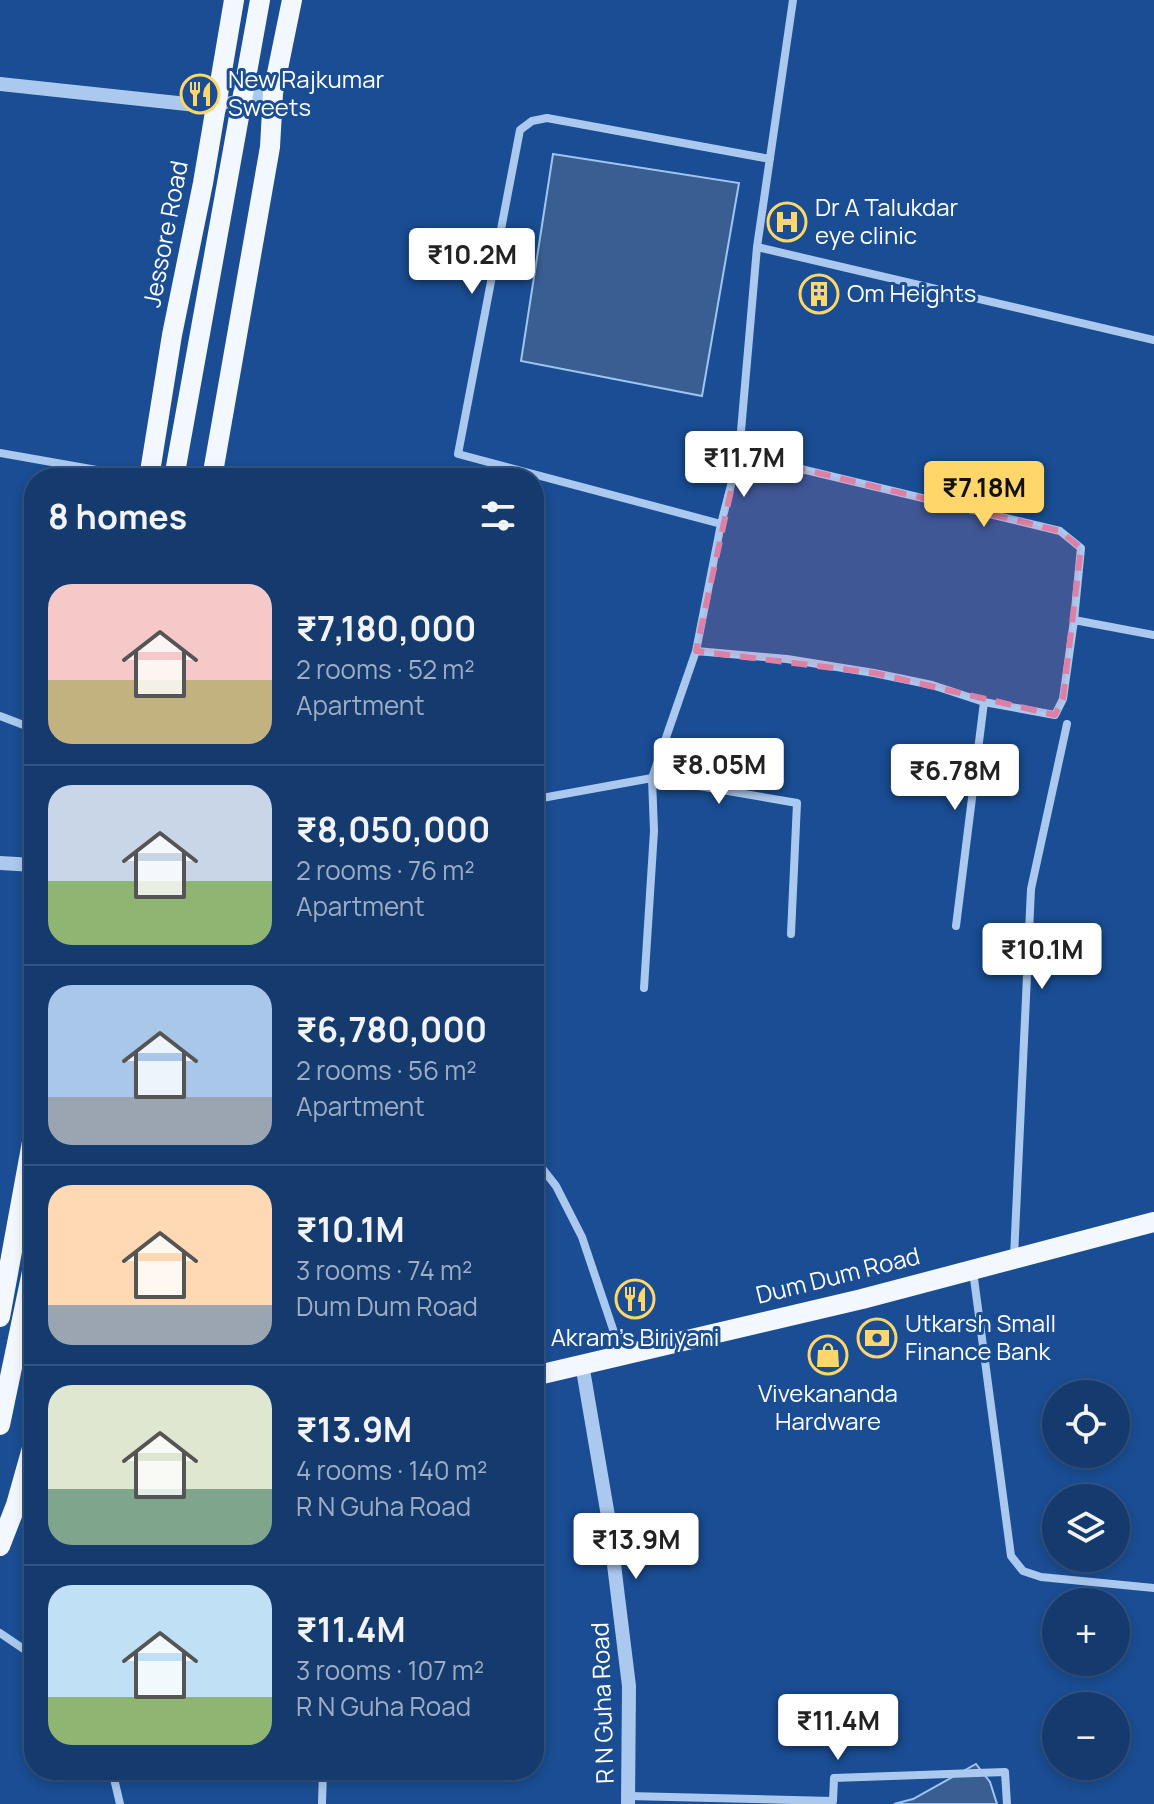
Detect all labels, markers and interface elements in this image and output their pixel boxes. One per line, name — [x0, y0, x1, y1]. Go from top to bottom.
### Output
place label: New Rajkumar Sweets — [228, 62, 385, 123]
restaurant icon: New Rajkumar Sweets — [179, 73, 221, 115]
street label: Jessore Road — [134, 158, 195, 310]
place label: Dr A Talukdar eye clinic — [815, 190, 959, 251]
hospital icon: Dr A Talukdar eye clinic — [766, 201, 808, 243]
pin: ₹10.2M — [407, 228, 537, 296]
text: ₹10.2M — [427, 236, 517, 272]
building icon: Om Heights — [798, 273, 840, 315]
place label: Om Heights — [847, 276, 976, 309]
pin: ₹11.7M — [679, 431, 809, 499]
text: ₹11.7M — [703, 439, 785, 475]
pin: ₹7.18M — [919, 461, 1049, 529]
text: ₹7.18M — [942, 469, 1026, 505]
text: 8 homes — [48, 493, 187, 539]
icon: filters — [476, 494, 520, 538]
text: ₹7,180,000 — [296, 605, 476, 651]
icon: home — [112, 616, 208, 712]
text: 2 rooms · 52 m² — [296, 651, 475, 687]
text: Apartment — [296, 687, 425, 723]
pin: ₹8.05M — [654, 738, 784, 806]
pin: ₹6.78M — [890, 744, 1020, 812]
text: ₹8.05M — [672, 746, 766, 782]
text: ₹6.78M — [909, 752, 1001, 788]
text: ₹8,050,000 — [296, 806, 490, 852]
icon: home — [112, 817, 208, 913]
text: 2 rooms · 76 m² — [296, 852, 475, 888]
text: Apartment — [296, 888, 425, 924]
pin: ₹10.1M — [977, 923, 1107, 991]
text: ₹10.1M — [1001, 931, 1083, 967]
text: ₹6,780,000 — [296, 1006, 487, 1052]
icon: home — [112, 1017, 208, 1113]
text: 2 rooms · 56 m² — [296, 1052, 477, 1088]
text: Apartment — [296, 1088, 425, 1124]
text: ₹10.1M — [296, 1206, 404, 1252]
icon: home — [112, 1217, 208, 1313]
street label: Dum Dum Road — [752, 1238, 923, 1311]
text: 3 rooms · 74 m² — [296, 1252, 472, 1288]
restaurant icon: Akram's Biriyani — [614, 1278, 656, 1320]
text: Dum Dum Road — [296, 1288, 478, 1324]
place label: Utkarsh Small Finance Bank — [905, 1306, 1056, 1367]
bank icon: Utkarsh Small Finance Bank — [856, 1317, 898, 1359]
place label: Akram's Biriyani — [551, 1320, 719, 1353]
shop icon: Vivekananda Hardware — [807, 1334, 849, 1376]
place label: Vivekananda Hardware — [758, 1376, 898, 1437]
map controls — [1042, 1380, 1130, 1780]
button: locate — [1042, 1380, 1130, 1468]
text: ₹13.9M — [296, 1406, 412, 1452]
icon: home — [112, 1417, 208, 1513]
text: 4 rooms · 140 m² — [296, 1452, 487, 1488]
button: layers — [1042, 1484, 1130, 1572]
text: R N Guha Road — [296, 1488, 471, 1524]
pin: ₹13.9M — [571, 1513, 701, 1581]
text: ₹13.9M — [592, 1521, 680, 1557]
button: + — [1042, 1588, 1130, 1676]
text: ₹11.4M — [296, 1606, 406, 1652]
icon: home — [112, 1617, 208, 1713]
street label: R N Guha Road — [582, 1622, 621, 1784]
text: 3 rooms · 107 m² — [296, 1652, 484, 1688]
text: R N Guha Road — [296, 1688, 471, 1724]
button: − — [1042, 1692, 1130, 1780]
pin: ₹11.4M — [773, 1694, 903, 1762]
text: ₹11.4M — [796, 1702, 880, 1738]

